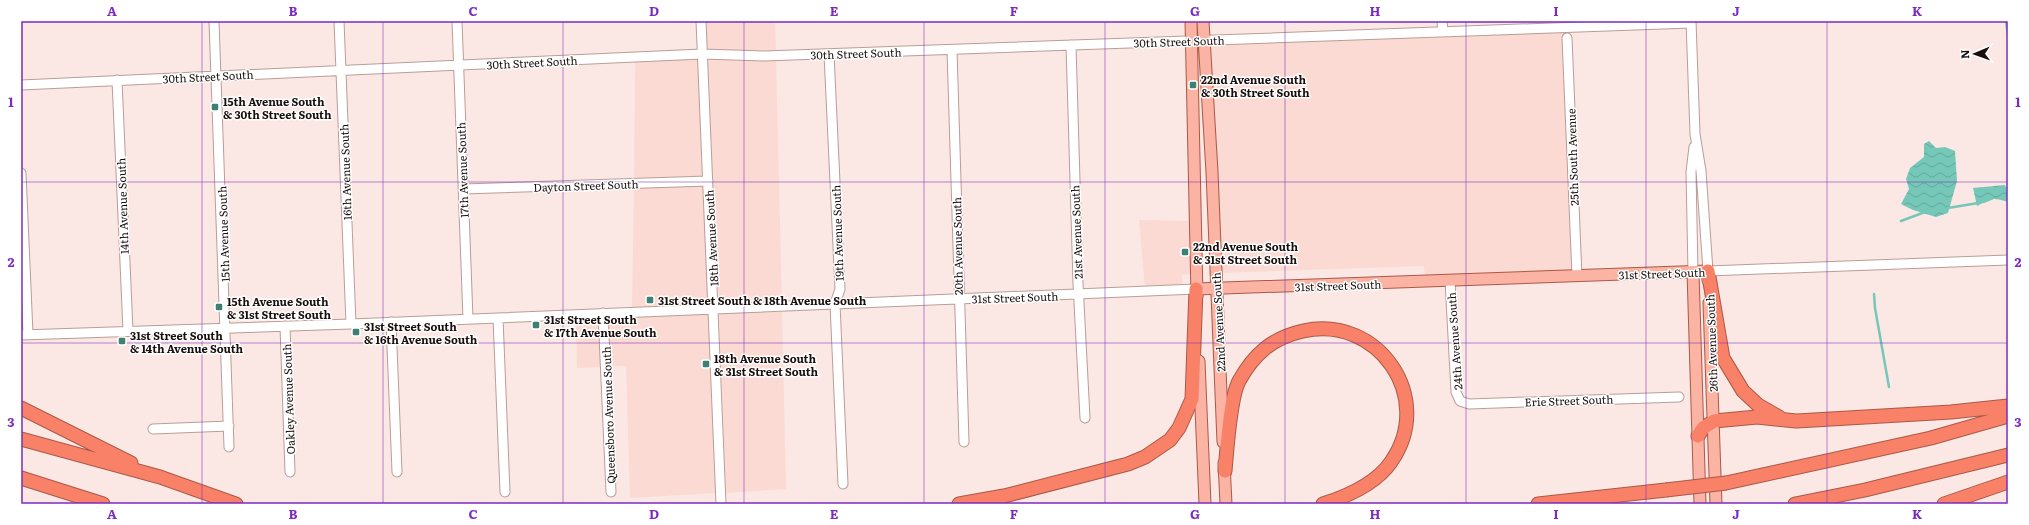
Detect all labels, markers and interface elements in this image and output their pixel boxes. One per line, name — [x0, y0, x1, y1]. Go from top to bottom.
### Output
text: A — [107, 1, 117, 20]
text: B — [289, 1, 298, 20]
text: C — [468, 1, 478, 20]
text: D — [649, 1, 659, 20]
text: E — [830, 1, 839, 20]
text: F — [1010, 1, 1018, 20]
text: G — [1190, 1, 1200, 20]
text: H — [1370, 1, 1381, 20]
text: I — [1553, 1, 1559, 20]
text: J — [1732, 1, 1740, 20]
text: K — [1912, 1, 1923, 20]
street label: 30th Street South — [1133, 31, 1225, 51]
north arrow — [1955, 34, 1995, 74]
street label: 30th Street South — [810, 43, 902, 63]
text: N — [1956, 49, 1972, 59]
street label: 30th Street South — [486, 52, 578, 72]
street label: 30th Street South — [162, 66, 254, 86]
place label: 22nd Avenue South & 30th Street South — [1201, 71, 1310, 100]
marker: 22nd Avenue South & 30th Street South — [1188, 80, 1198, 90]
text: 1 — [8, 92, 14, 111]
text: 1 — [2015, 92, 2021, 111]
place label: 15th Avenue South & 30th Street South — [223, 93, 332, 122]
marker: 15th Avenue South & 30th Street South — [210, 102, 220, 112]
street label: 25th South Avenue — [1562, 108, 1582, 206]
street label: 17th Avenue South — [452, 122, 472, 218]
street label: 16th Avenue South — [335, 124, 355, 220]
street label: 14th Avenue South — [112, 158, 132, 254]
street label: Dayton Street South — [533, 175, 639, 195]
street label: 19th Avenue South — [827, 185, 847, 281]
street label: 21st Avenue South — [1066, 185, 1086, 279]
street label: 15th Avenue South — [213, 186, 233, 282]
street label: 18th Avenue South — [700, 189, 722, 287]
street label: 20th Avenue South — [948, 197, 966, 295]
place label: 22nd Avenue South & 31st Street South — [1193, 238, 1299, 267]
marker: 22nd Avenue South & 31st Street South — [1180, 247, 1190, 257]
text: 2 — [8, 252, 15, 271]
text: 2 — [2015, 252, 2022, 271]
street label: 31st Street South — [1618, 263, 1706, 283]
street label: 22nd Avenue South — [1207, 272, 1229, 372]
street label: 31st Street South — [1294, 275, 1382, 295]
street label: 31st Street South — [971, 287, 1059, 307]
place label: 31st Street South & 18th Avenue South — [658, 292, 867, 308]
street label: 24th Avenue South — [1443, 292, 1465, 390]
place label: 15th Avenue South & 31st Street South — [227, 293, 332, 322]
street label: 26th Avenue South — [1701, 294, 1721, 392]
marker: 31st Street South & 18th Avenue South — [645, 295, 655, 305]
marker: 15th Avenue South & 31st Street South — [214, 302, 224, 312]
place label: 31st Street South & 17th Avenue South — [544, 311, 657, 340]
place label: 31st Street South & 16th Avenue South — [364, 318, 478, 347]
marker: 31st Street South & 17th Avenue South — [531, 320, 541, 330]
place label: 31st Street South & 14th Avenue South — [130, 327, 244, 356]
marker: 31st Street South & 16th Avenue South — [351, 327, 361, 337]
marker: 31st Street South & 14th Avenue South — [117, 336, 127, 346]
street label: Oakley Avenue South — [278, 343, 298, 455]
street label: Queensboro Avenue South — [598, 346, 618, 484]
place label: 18th Avenue South & 31st Street South — [714, 350, 819, 379]
marker: 18th Avenue South & 31st Street South — [701, 359, 711, 369]
street label: Erie Street South — [1524, 390, 1614, 410]
text: 3 — [7, 412, 15, 431]
text: 3 — [2014, 412, 2022, 431]
text: A — [107, 504, 117, 523]
text: B — [289, 504, 298, 523]
text: C — [468, 504, 478, 523]
text: D — [649, 504, 659, 523]
text: E — [830, 504, 839, 523]
text: F — [1010, 504, 1018, 523]
text: G — [1190, 504, 1200, 523]
text: H — [1370, 504, 1381, 523]
text: I — [1553, 504, 1559, 523]
text: J — [1732, 504, 1740, 523]
text: K — [1912, 504, 1923, 523]

